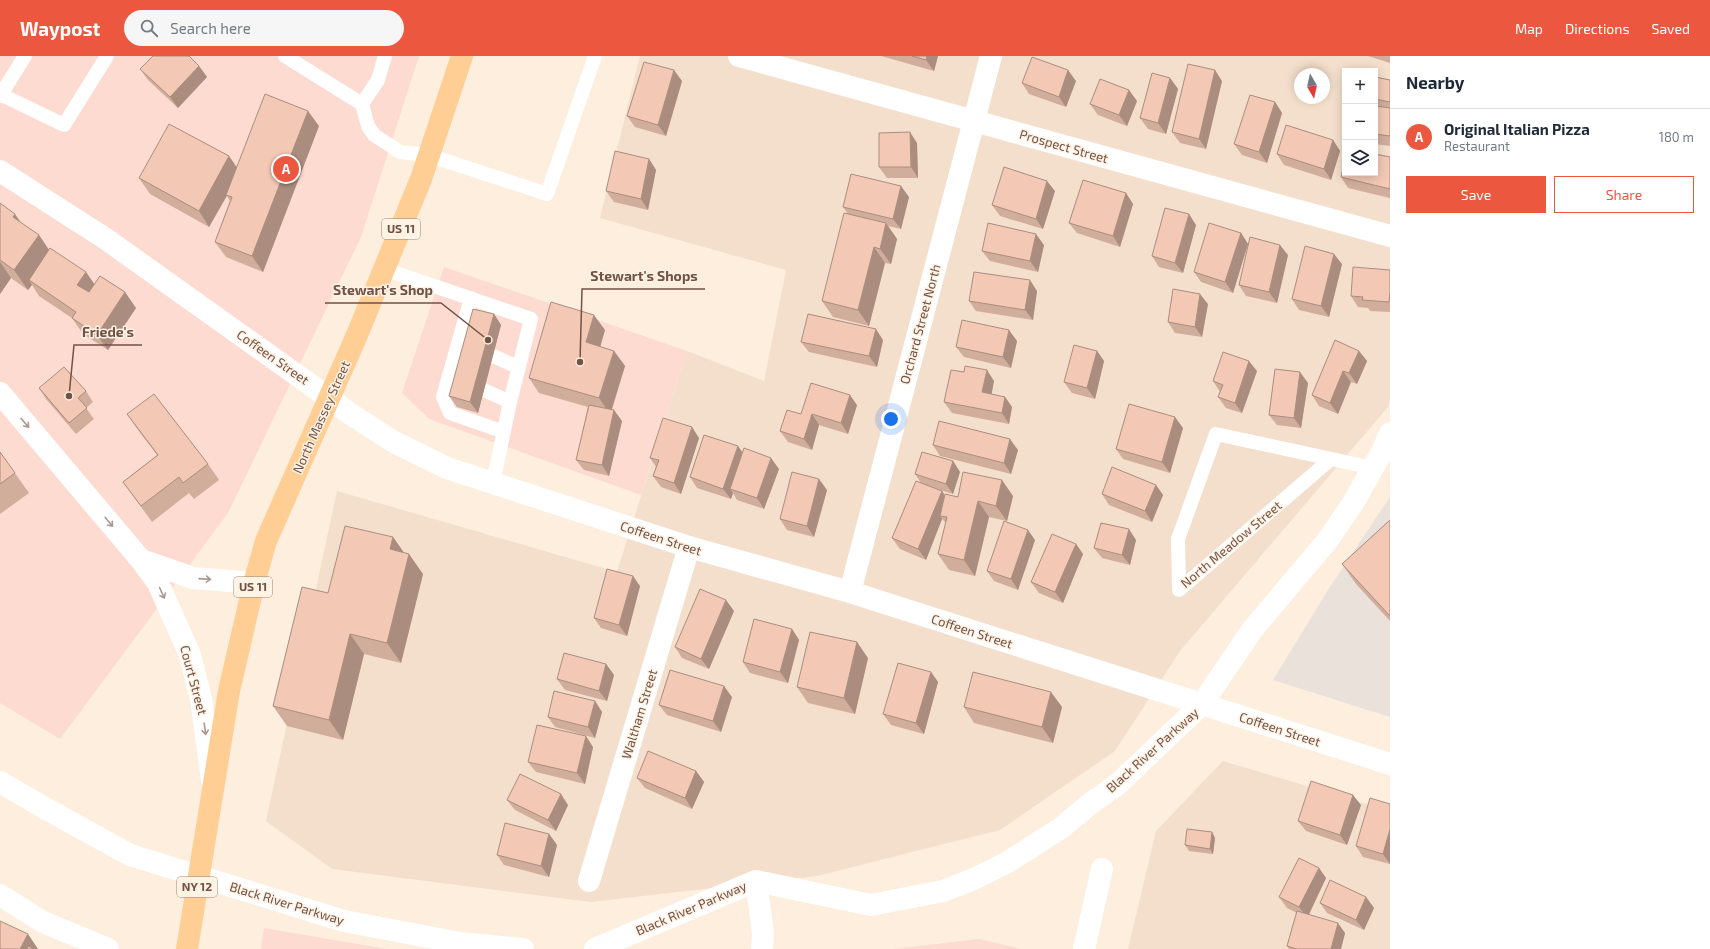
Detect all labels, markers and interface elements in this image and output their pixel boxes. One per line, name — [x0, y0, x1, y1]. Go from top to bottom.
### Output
search box — [124, 10, 404, 46]
text: Waypost — [20, 17, 100, 40]
icon: search — [138, 17, 160, 39]
text: Search here — [170, 19, 251, 37]
text: Map — [1515, 20, 1543, 37]
text: Directions — [1565, 20, 1630, 37]
text: Saved — [1652, 20, 1690, 37]
north arrow — [1294, 68, 1330, 104]
map controls — [1342, 68, 1378, 176]
button: + — [1342, 68, 1378, 104]
text: Nearby — [1406, 72, 1464, 92]
button: − — [1342, 104, 1378, 140]
text: Original Italian Pizza — [1444, 120, 1590, 138]
street label: Prospect Street — [1018, 126, 1110, 166]
text: A — [1415, 129, 1423, 145]
text: 180 m — [1659, 129, 1694, 145]
text: Restaurant — [1444, 138, 1510, 154]
button: layers — [1342, 140, 1378, 176]
pin: A — [273, 154, 299, 184]
button: Save — [1406, 176, 1546, 213]
button: Share — [1554, 176, 1694, 213]
road number: US 11 — [382, 219, 420, 239]
street label: Orchard Street North — [896, 262, 944, 386]
callout: Stewart's Shops — [582, 263, 705, 289]
text: Stewart's Shops — [590, 267, 698, 284]
callout: Stewart's Shop — [325, 277, 441, 303]
text: Stewart's Shop — [333, 281, 433, 298]
callout: Friede's — [74, 319, 142, 345]
text: Friede's — [82, 323, 134, 340]
street label: Coffeen Street — [234, 326, 312, 388]
street label: North Massey Street — [289, 358, 353, 476]
your location — [881, 409, 901, 429]
one-way arrow — [21, 418, 30, 428]
street label: North Meadow Street — [1177, 497, 1285, 591]
one-way arrow — [105, 517, 114, 527]
street label: Coffeen Street — [618, 517, 704, 559]
one-way arrow — [198, 576, 211, 583]
road number: US 11 — [234, 577, 272, 597]
one-way arrow — [159, 586, 166, 598]
street label: Coffeen Street — [929, 610, 1015, 652]
street label: Court Street — [177, 643, 211, 717]
street label: Waltham Street — [618, 667, 660, 761]
street label: Black River Parkway — [1102, 704, 1202, 796]
street label: Coffeen Street — [1237, 708, 1323, 750]
one-way arrow — [201, 722, 209, 735]
road number: NY 12 — [177, 877, 217, 897]
street label: Black River Parkway — [633, 877, 749, 939]
street label: Black River Parkway — [228, 878, 346, 928]

